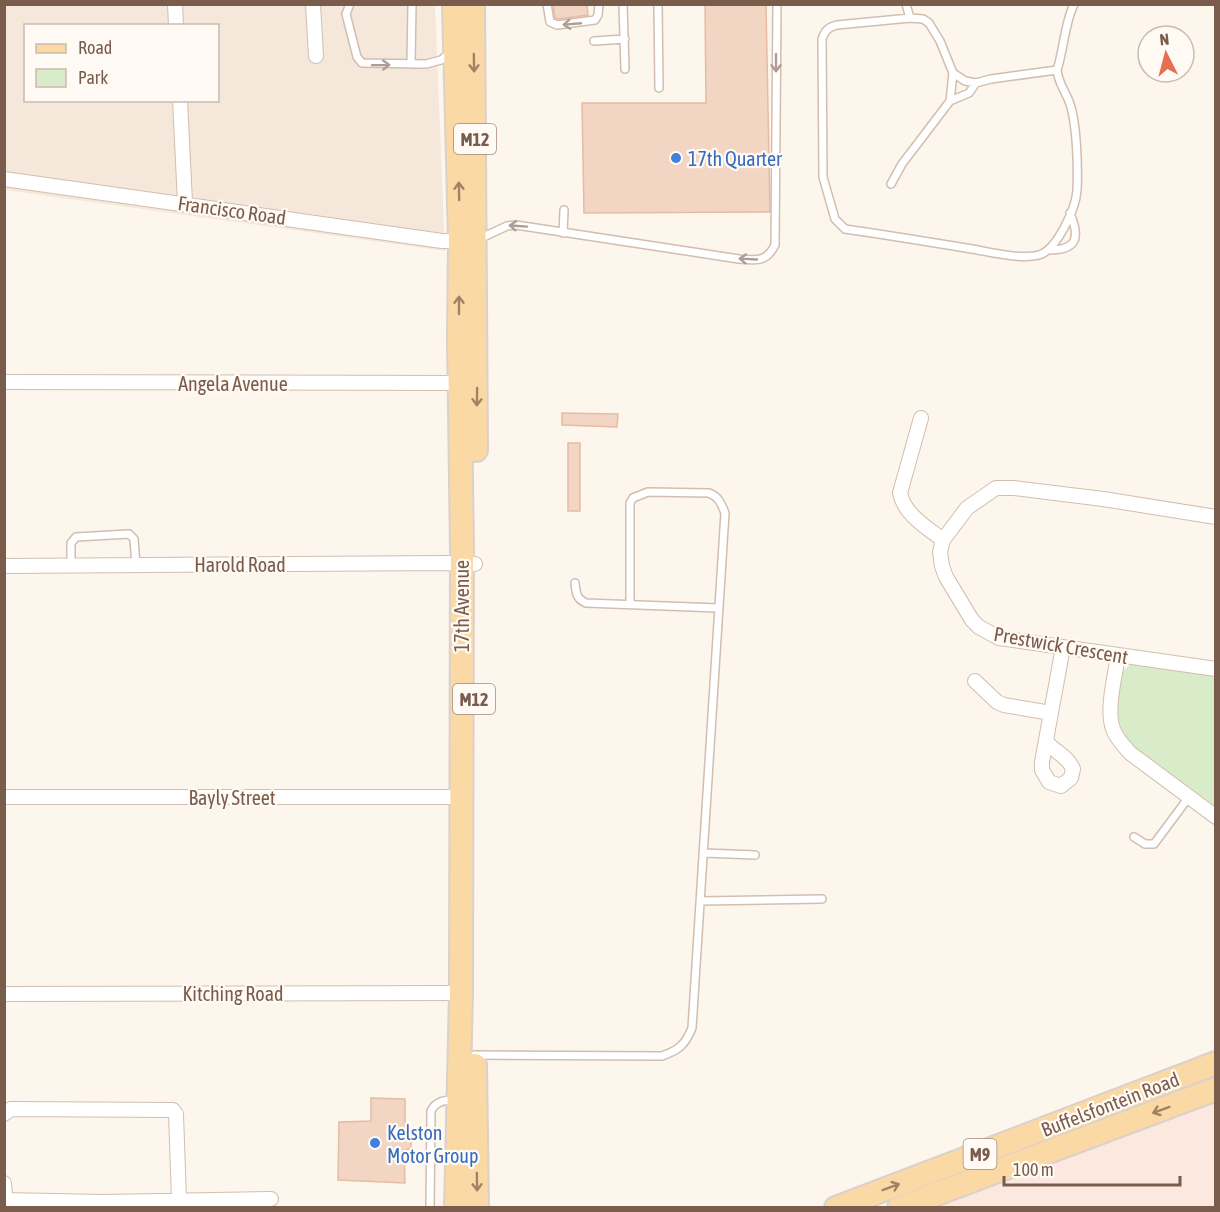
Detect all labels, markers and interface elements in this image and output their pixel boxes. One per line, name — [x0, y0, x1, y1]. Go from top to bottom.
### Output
one-way arrow — [562, 19, 582, 30]
legend — [24, 24, 219, 102]
north arrow — [1136, 24, 1196, 84]
text: N — [1159, 30, 1170, 49]
text: Road — [78, 37, 112, 58]
one-way arrow — [468, 52, 480, 72]
one-way arrow — [770, 52, 782, 72]
one-way arrow — [371, 59, 391, 70]
text: Park — [78, 67, 108, 88]
road number: M12 — [454, 124, 496, 154]
place label: 17th Quarter — [688, 147, 783, 170]
marker: 17th Quarter — [669, 151, 683, 165]
one-way arrow — [453, 181, 465, 201]
street label: Francisco Road — [176, 191, 288, 229]
one-way arrow — [508, 220, 528, 231]
one-way arrow — [738, 254, 758, 265]
one-way arrow — [453, 295, 465, 315]
street label: Angela Avenue — [178, 372, 288, 395]
one-way arrow — [471, 386, 483, 406]
street label: Harold Road — [194, 553, 286, 576]
street label: 17th Avenue — [450, 560, 473, 652]
street label: Prestwick Crescent — [992, 622, 1130, 668]
road number: M12 — [453, 684, 495, 714]
street label: Bayly Street — [189, 786, 276, 809]
street label: Kitching Road — [183, 982, 283, 1005]
street label: Buffelsfontein Road — [1038, 1067, 1182, 1141]
one-way arrow — [1152, 1105, 1171, 1116]
place label: Kelston Motor Group — [387, 1121, 478, 1167]
marker: Kelston Motor Group — [368, 1136, 382, 1150]
road number: M9 — [964, 1139, 996, 1169]
scale bar — [1004, 1149, 1180, 1187]
text: 100 m — [1013, 1159, 1054, 1180]
one-way arrow — [471, 1171, 483, 1191]
one-way arrow — [881, 1181, 900, 1192]

